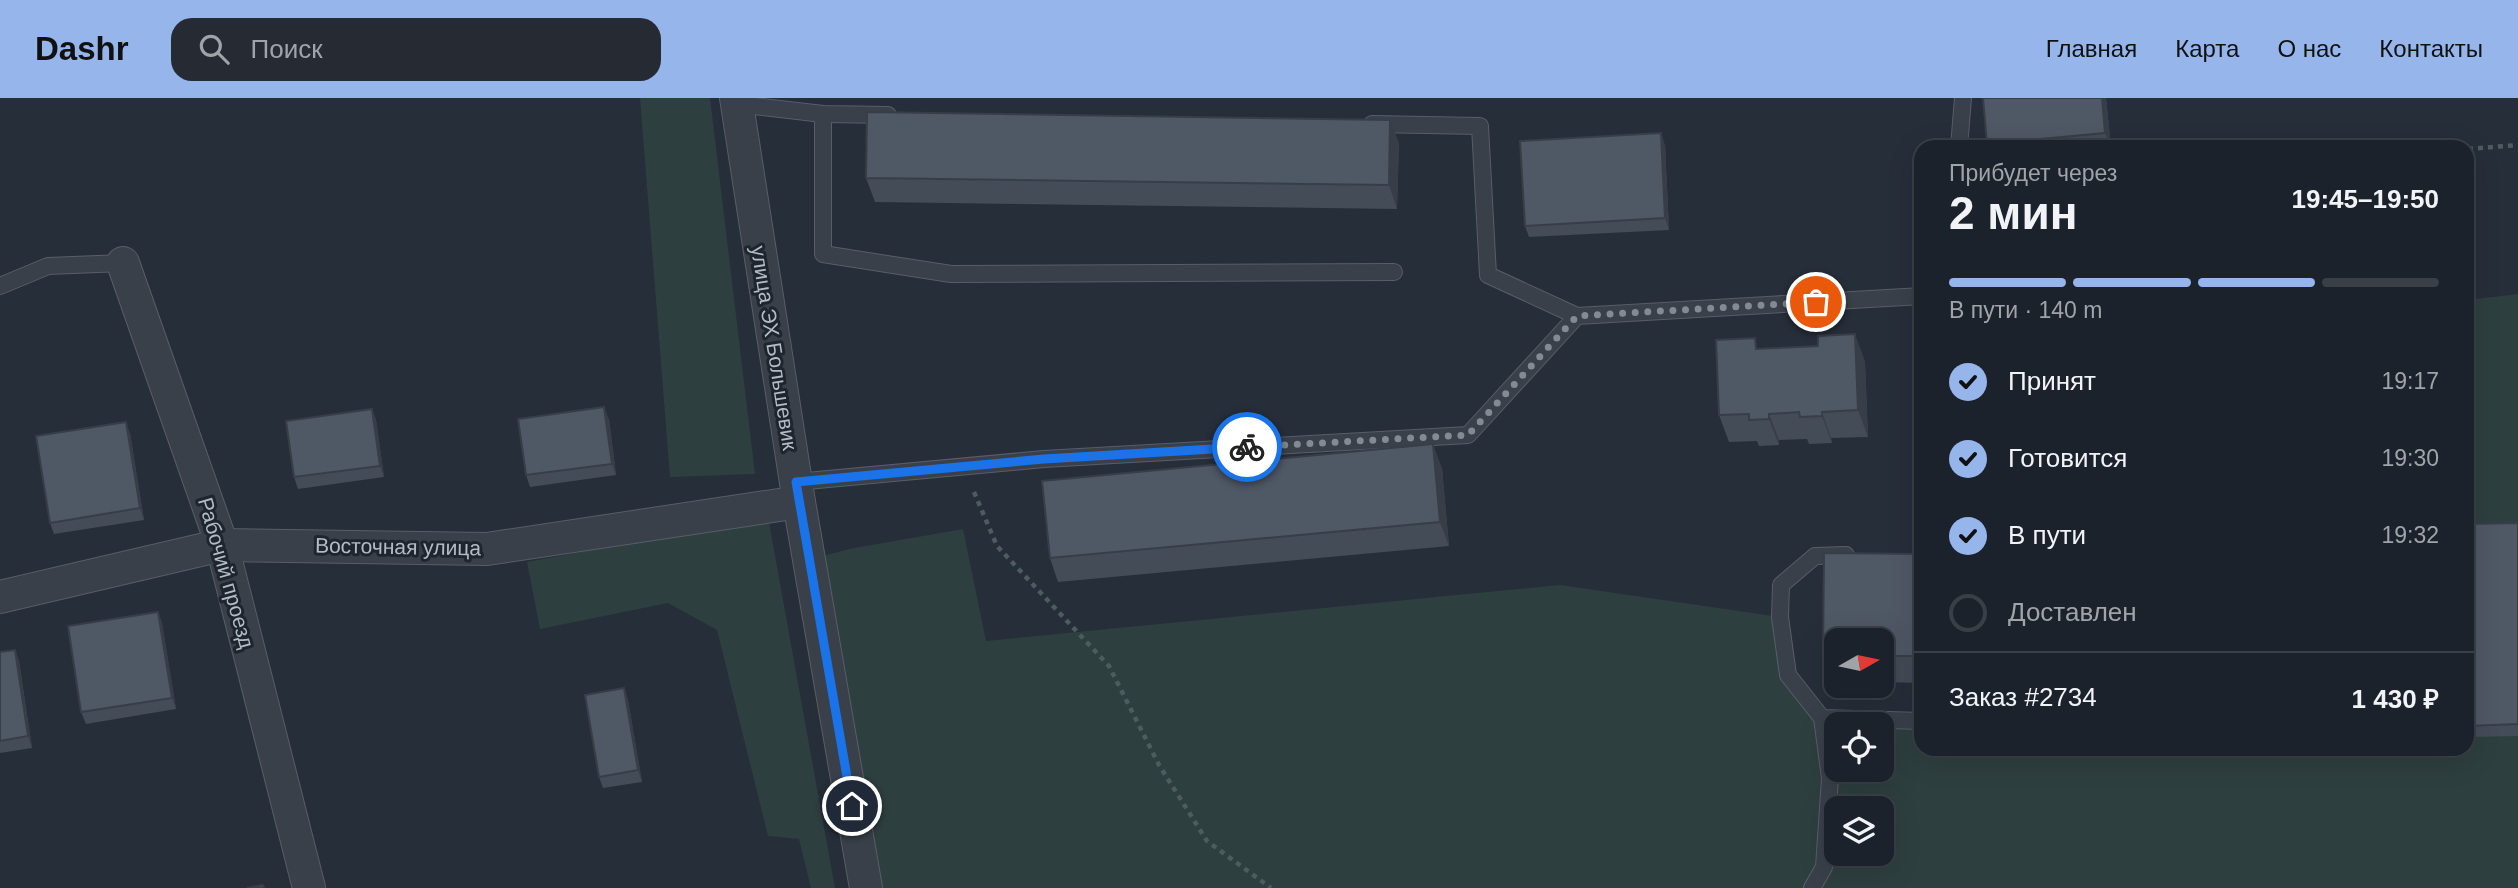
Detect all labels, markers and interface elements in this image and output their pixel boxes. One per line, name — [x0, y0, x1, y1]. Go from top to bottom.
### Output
search box — [171, 18, 661, 81]
text: Dashr — [35, 30, 129, 67]
icon: search — [195, 30, 233, 68]
text: Поиск — [251, 34, 323, 64]
text: Главная — [2046, 35, 2137, 62]
text: Карта — [2175, 35, 2239, 62]
text: О нас — [2277, 35, 2341, 62]
text: Контакты — [2379, 35, 2483, 62]
text: Прибудет через — [1949, 160, 2117, 186]
text: 19:45–19:50 — [2292, 184, 2439, 214]
text: 2 мин — [1949, 187, 2077, 239]
street label: улица ЭХ Большевик — [747, 244, 802, 453]
pin — [1786, 272, 1846, 332]
icon: bag — [1797, 283, 1835, 321]
text: В пути · 140 m — [1949, 297, 2102, 323]
icon: check — [1949, 363, 1987, 401]
text: Принят — [2008, 366, 2096, 396]
text: 19:17 — [2381, 368, 2439, 394]
courier — [1212, 412, 1282, 482]
icon: bike — [1228, 428, 1266, 466]
icon: check — [1949, 440, 1987, 478]
text: Готовится — [2008, 443, 2127, 473]
text: 19:30 — [2381, 445, 2439, 471]
street label: Рабочий проезд — [194, 495, 259, 651]
icon: check — [1949, 517, 1987, 555]
text: В пути — [2008, 520, 2086, 550]
text: 19:32 — [2381, 522, 2439, 548]
street label: Восточная улица — [315, 534, 481, 559]
text: Доставлен — [2008, 597, 2137, 627]
north arrow — [1824, 628, 1894, 698]
map controls — [1824, 628, 1894, 866]
text: Заказ #2734 — [1949, 682, 2097, 712]
text: 1 430 ₽ — [2352, 684, 2439, 714]
button: locate — [1824, 712, 1894, 782]
pin — [822, 776, 882, 836]
icon: home — [833, 787, 871, 825]
button: layers — [1824, 796, 1894, 866]

